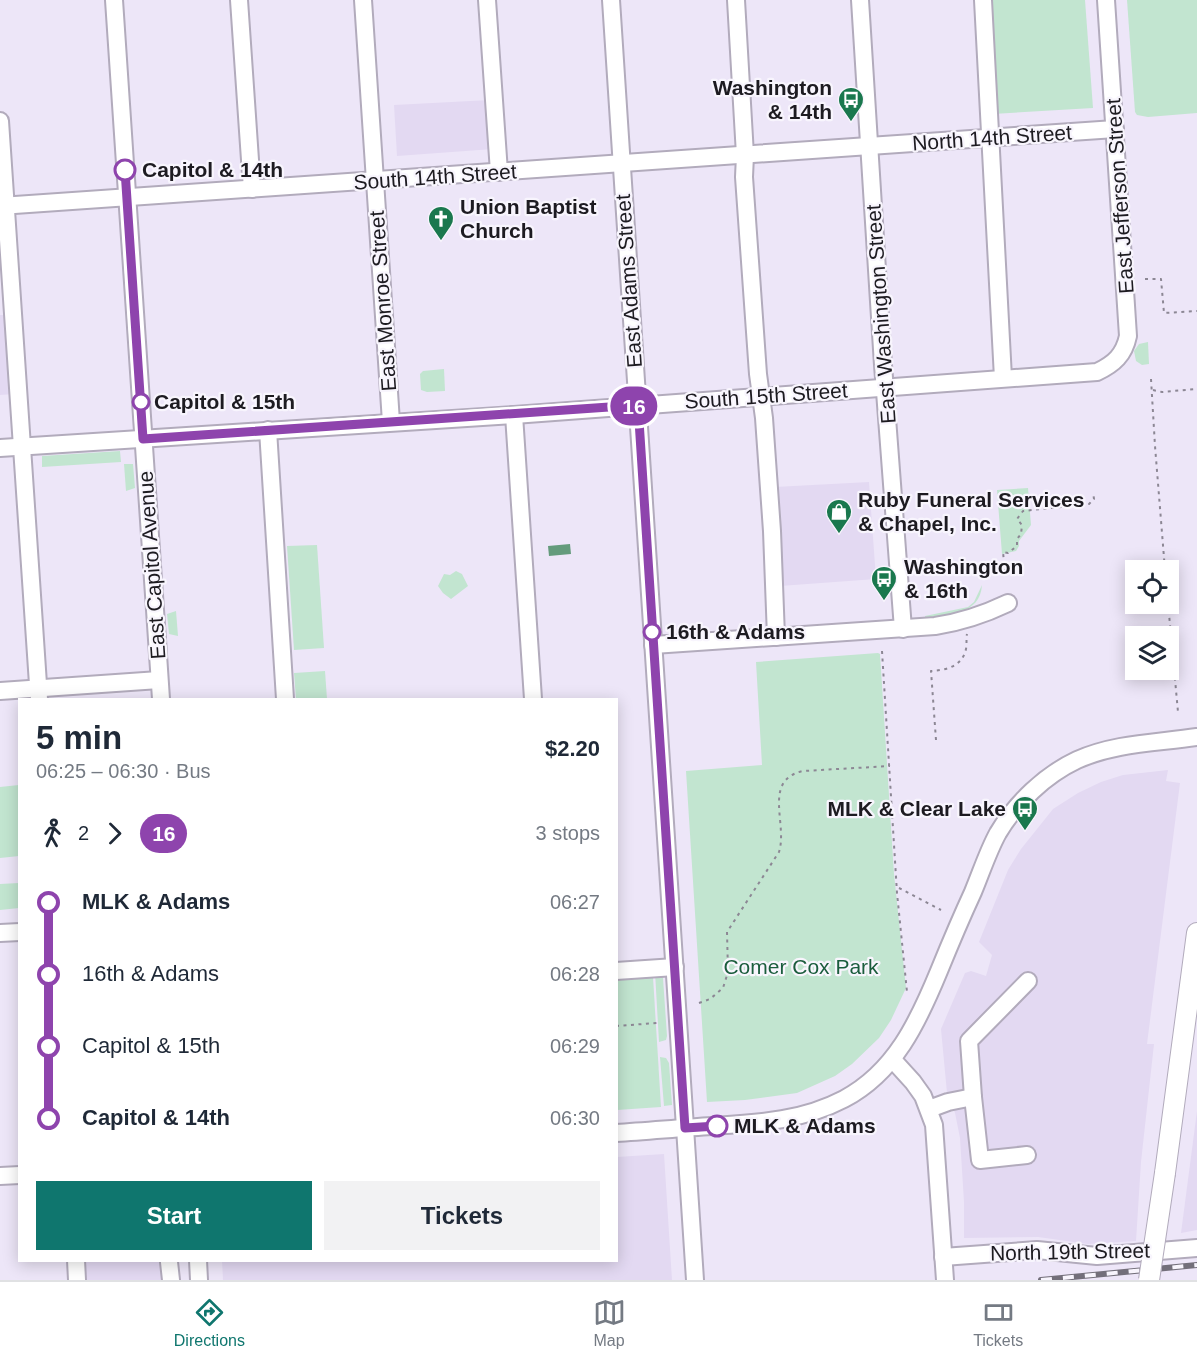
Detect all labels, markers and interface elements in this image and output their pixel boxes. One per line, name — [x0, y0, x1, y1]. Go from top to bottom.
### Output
place label: Washington & 14th — [713, 76, 832, 123]
bus stop icon: Washington & 14th — [836, 85, 866, 123]
street label: East Jefferson Street — [1101, 97, 1138, 294]
street label: North 14th Street — [911, 120, 1073, 155]
place label: Capitol & 14th — [142, 158, 283, 181]
marker: Capitol & 14th — [114, 159, 136, 181]
street label: South 14th Street — [353, 159, 517, 194]
street label: East Adams Street — [611, 193, 646, 369]
place label: Union Baptist Church — [460, 195, 597, 242]
street label: East Washington Street — [861, 203, 900, 424]
church icon: Union Baptist Church — [426, 204, 456, 242]
street label: East Monroe Street — [365, 210, 400, 392]
street label: South 15th Street — [684, 378, 848, 413]
line badge: 16 — [607, 386, 661, 426]
place label: Capitol & 15th — [154, 390, 295, 413]
marker: Capitol & 15th — [132, 393, 150, 411]
text: 16 — [622, 395, 646, 418]
street label: East Capitol Avenue — [133, 470, 170, 660]
place label: Ruby Funeral Services & Chapel, Inc. — [858, 488, 1084, 535]
shop icon: Ruby Funeral Services & Chapel, Inc. — [824, 497, 854, 535]
place label: Washington & 16th — [904, 555, 1023, 602]
map controls — [1125, 560, 1179, 680]
button: locate — [1125, 560, 1179, 614]
bus stop icon: Washington & 16th — [869, 564, 899, 602]
place label: 16th & Adams — [666, 620, 805, 643]
marker: 16th & Adams — [643, 623, 661, 641]
button: layers — [1125, 626, 1179, 680]
text: 5 min — [36, 719, 122, 756]
text: $2.20 — [545, 736, 600, 761]
text: 06:25 – 06:30 · Bus — [36, 760, 211, 782]
bus stop icon: MLK & Clear Lake — [1010, 794, 1040, 832]
place label: MLK & Clear Lake — [827, 797, 1006, 820]
icon: walk — [36, 817, 69, 850]
icon: forward — [98, 817, 131, 850]
text: 2 — [78, 822, 89, 844]
text: 16 — [152, 822, 175, 845]
text: 3 stops — [536, 822, 600, 844]
text: MLK & Adams — [82, 889, 230, 914]
text: 06:27 — [550, 891, 600, 913]
park label: Comer Cox Park — [723, 955, 879, 978]
text: 16th & Adams — [82, 961, 219, 986]
text: 06:28 — [550, 963, 600, 985]
text: Capitol & 15th — [82, 1033, 220, 1058]
text: 06:29 — [550, 1035, 600, 1057]
text: Capitol & 14th — [82, 1105, 230, 1130]
text: 06:30 — [550, 1107, 600, 1129]
place label: MLK & Adams — [734, 1114, 876, 1137]
marker: MLK & Adams — [706, 1115, 728, 1137]
button: Start — [36, 1181, 312, 1250]
button: Tickets — [324, 1181, 600, 1250]
street label: North 19th Street — [990, 1239, 1150, 1264]
tab: Directions — [174, 1296, 245, 1350]
tab: Map — [593, 1296, 626, 1350]
tab: Tickets — [973, 1296, 1023, 1350]

